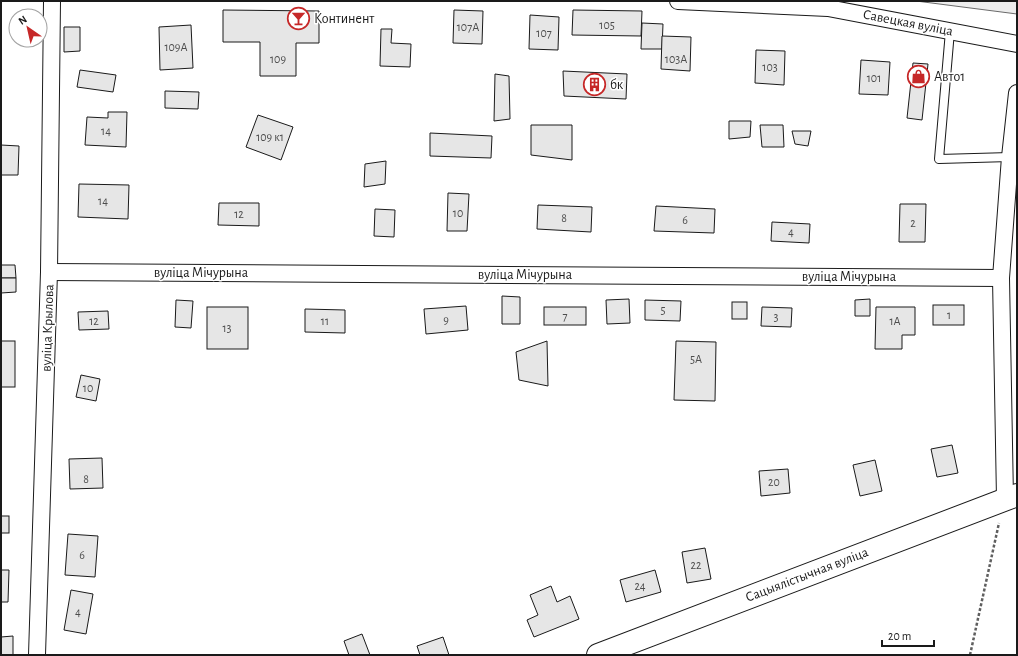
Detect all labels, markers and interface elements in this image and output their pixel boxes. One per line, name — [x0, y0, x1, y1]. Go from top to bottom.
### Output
bar icon: Континент — [286, 6, 312, 32]
street label: Савецкая вуліца — [862, 7, 955, 39]
north arrow — [8, 8, 48, 48]
place label: Континент — [314, 12, 375, 26]
text: N — [16, 13, 29, 27]
house number: 105 — [599, 19, 615, 31]
house number: 107А — [457, 21, 479, 33]
house number: 107 — [536, 27, 552, 39]
house number: 109А — [164, 41, 188, 53]
house number: 109 — [270, 53, 286, 65]
house number: 103А — [665, 53, 687, 65]
house number: 103 — [762, 61, 778, 73]
shop icon: Авто1 — [905, 64, 931, 90]
place label: Авто1 — [934, 70, 965, 84]
building icon: бк — [582, 72, 608, 98]
house number: 101 — [867, 72, 881, 84]
place label: бк — [610, 78, 624, 92]
house number: 14 — [101, 125, 111, 137]
house number: 109 к1 — [256, 131, 284, 143]
house number: 14 — [98, 195, 108, 207]
house number: 10 — [453, 207, 463, 219]
house number: 12 — [234, 208, 244, 220]
house number: 8 — [561, 212, 567, 224]
house number: 6 — [682, 214, 688, 226]
house number: 2 — [910, 217, 916, 229]
house number: 4 — [788, 226, 794, 238]
street label: вуліца Мічурына — [154, 266, 249, 280]
street label: вуліца Мічурына — [478, 268, 573, 282]
street label: вуліца Мічурына — [802, 270, 897, 284]
street label: вуліца Крылова — [39, 283, 57, 372]
house number: 5 — [660, 304, 666, 316]
house number: 1 — [947, 309, 951, 321]
house number: 7 — [562, 310, 568, 322]
house number: 3 — [774, 311, 779, 323]
house number: 9 — [443, 314, 449, 326]
house number: 12 — [89, 315, 99, 327]
house number: 11 — [321, 315, 329, 327]
house number: 1А — [889, 315, 901, 327]
house number: 13 — [222, 322, 232, 334]
house number: 5А — [690, 353, 702, 365]
house number: 10 — [83, 382, 93, 394]
house number: 8 — [83, 473, 89, 485]
house number: 20 — [768, 476, 780, 488]
street label: Сацыялістычная вуліца — [744, 545, 871, 605]
house number: 6 — [79, 549, 85, 561]
house number: 22 — [691, 559, 702, 571]
house number: 24 — [634, 580, 646, 592]
house number: 4 — [75, 606, 81, 618]
scale bar — [882, 622, 934, 648]
text: 20 m — [888, 630, 911, 642]

